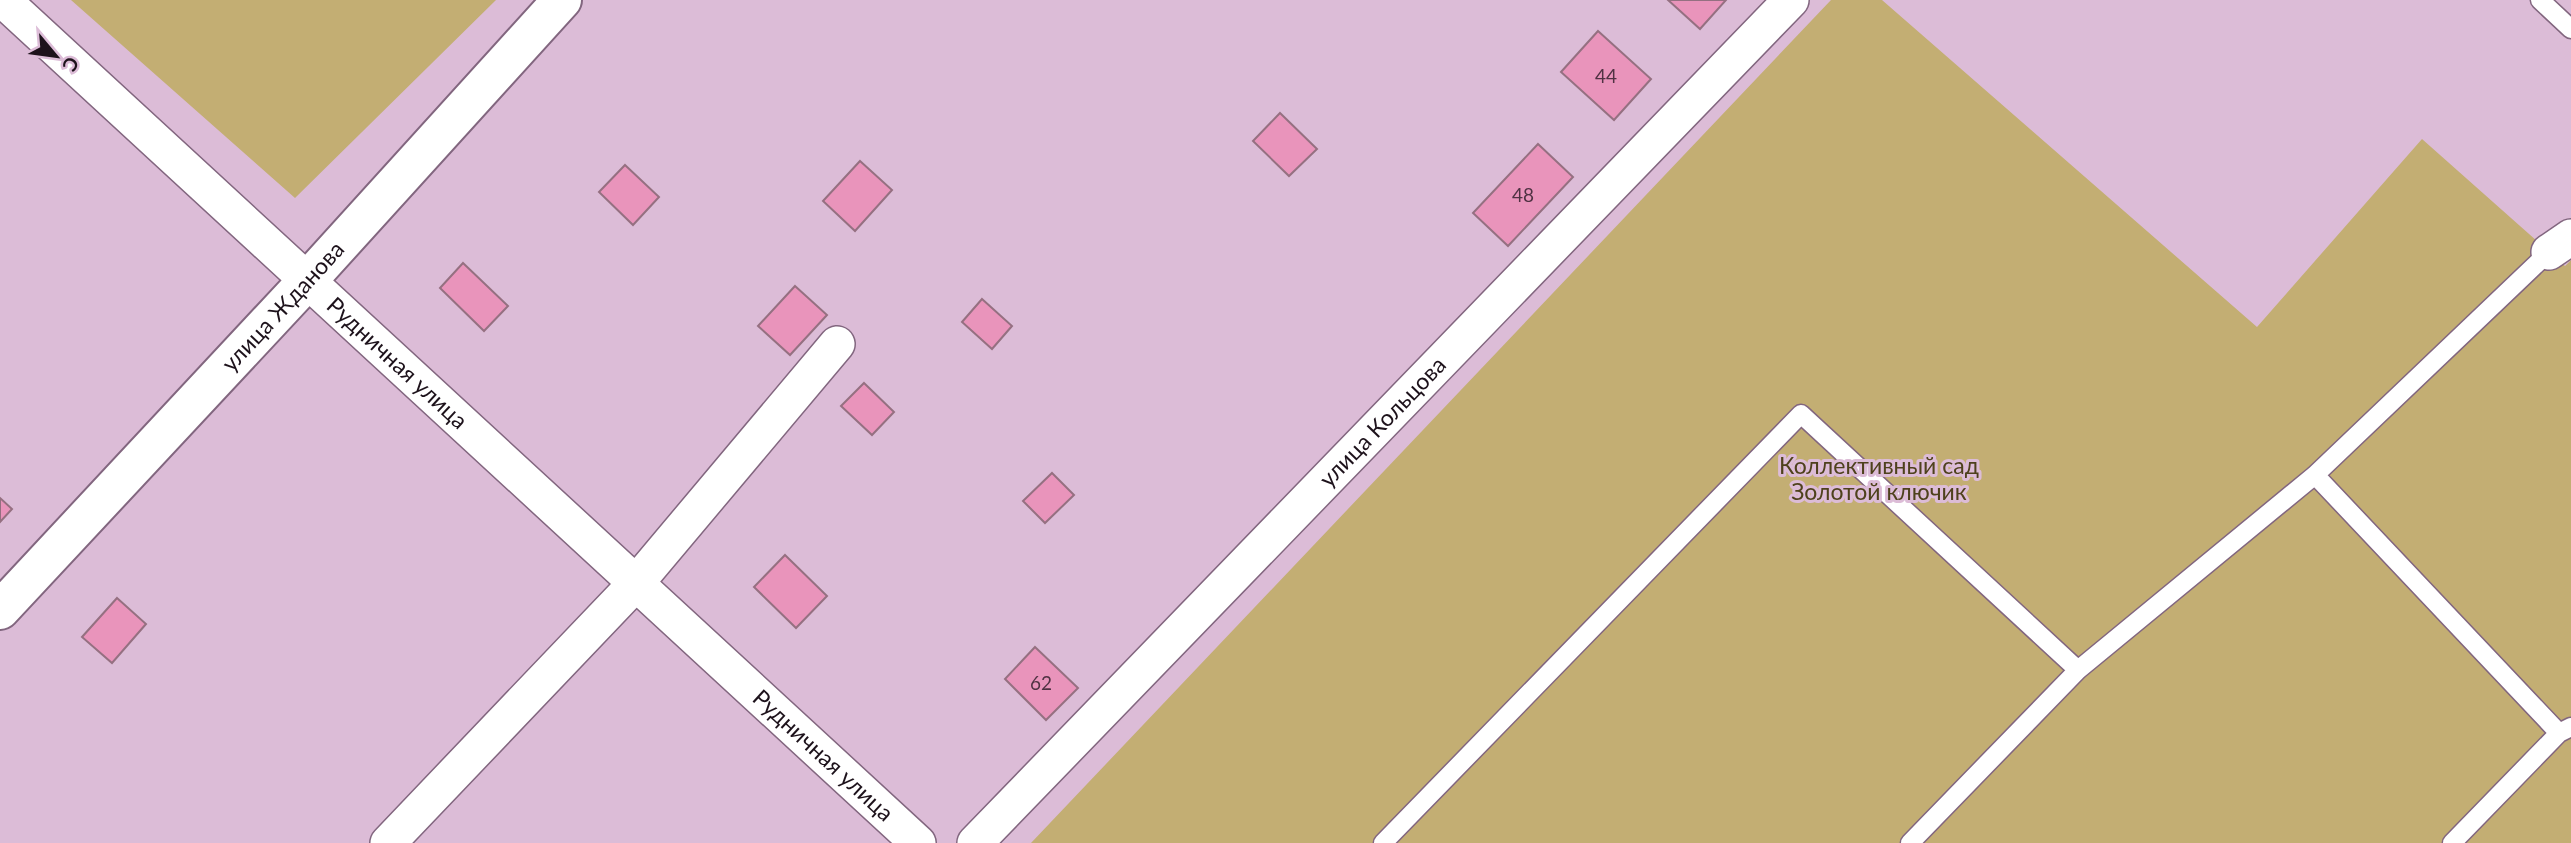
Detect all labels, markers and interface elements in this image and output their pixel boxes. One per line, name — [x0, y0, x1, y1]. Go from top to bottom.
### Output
north arrow — [21, 21, 91, 91]
text: С — [58, 53, 84, 76]
house number: 44 — [1595, 64, 1617, 87]
house number: 48 — [1512, 183, 1534, 206]
street label: улица Жданова — [215, 235, 349, 377]
street label: Рудничная улица — [322, 291, 474, 434]
street label: улица Кольцова — [1313, 350, 1451, 492]
park label: Коллективный сад Золотой ключик — [1779, 451, 1979, 505]
house number: 62 — [1030, 671, 1052, 694]
street label: Рудничная улица — [748, 683, 900, 827]

